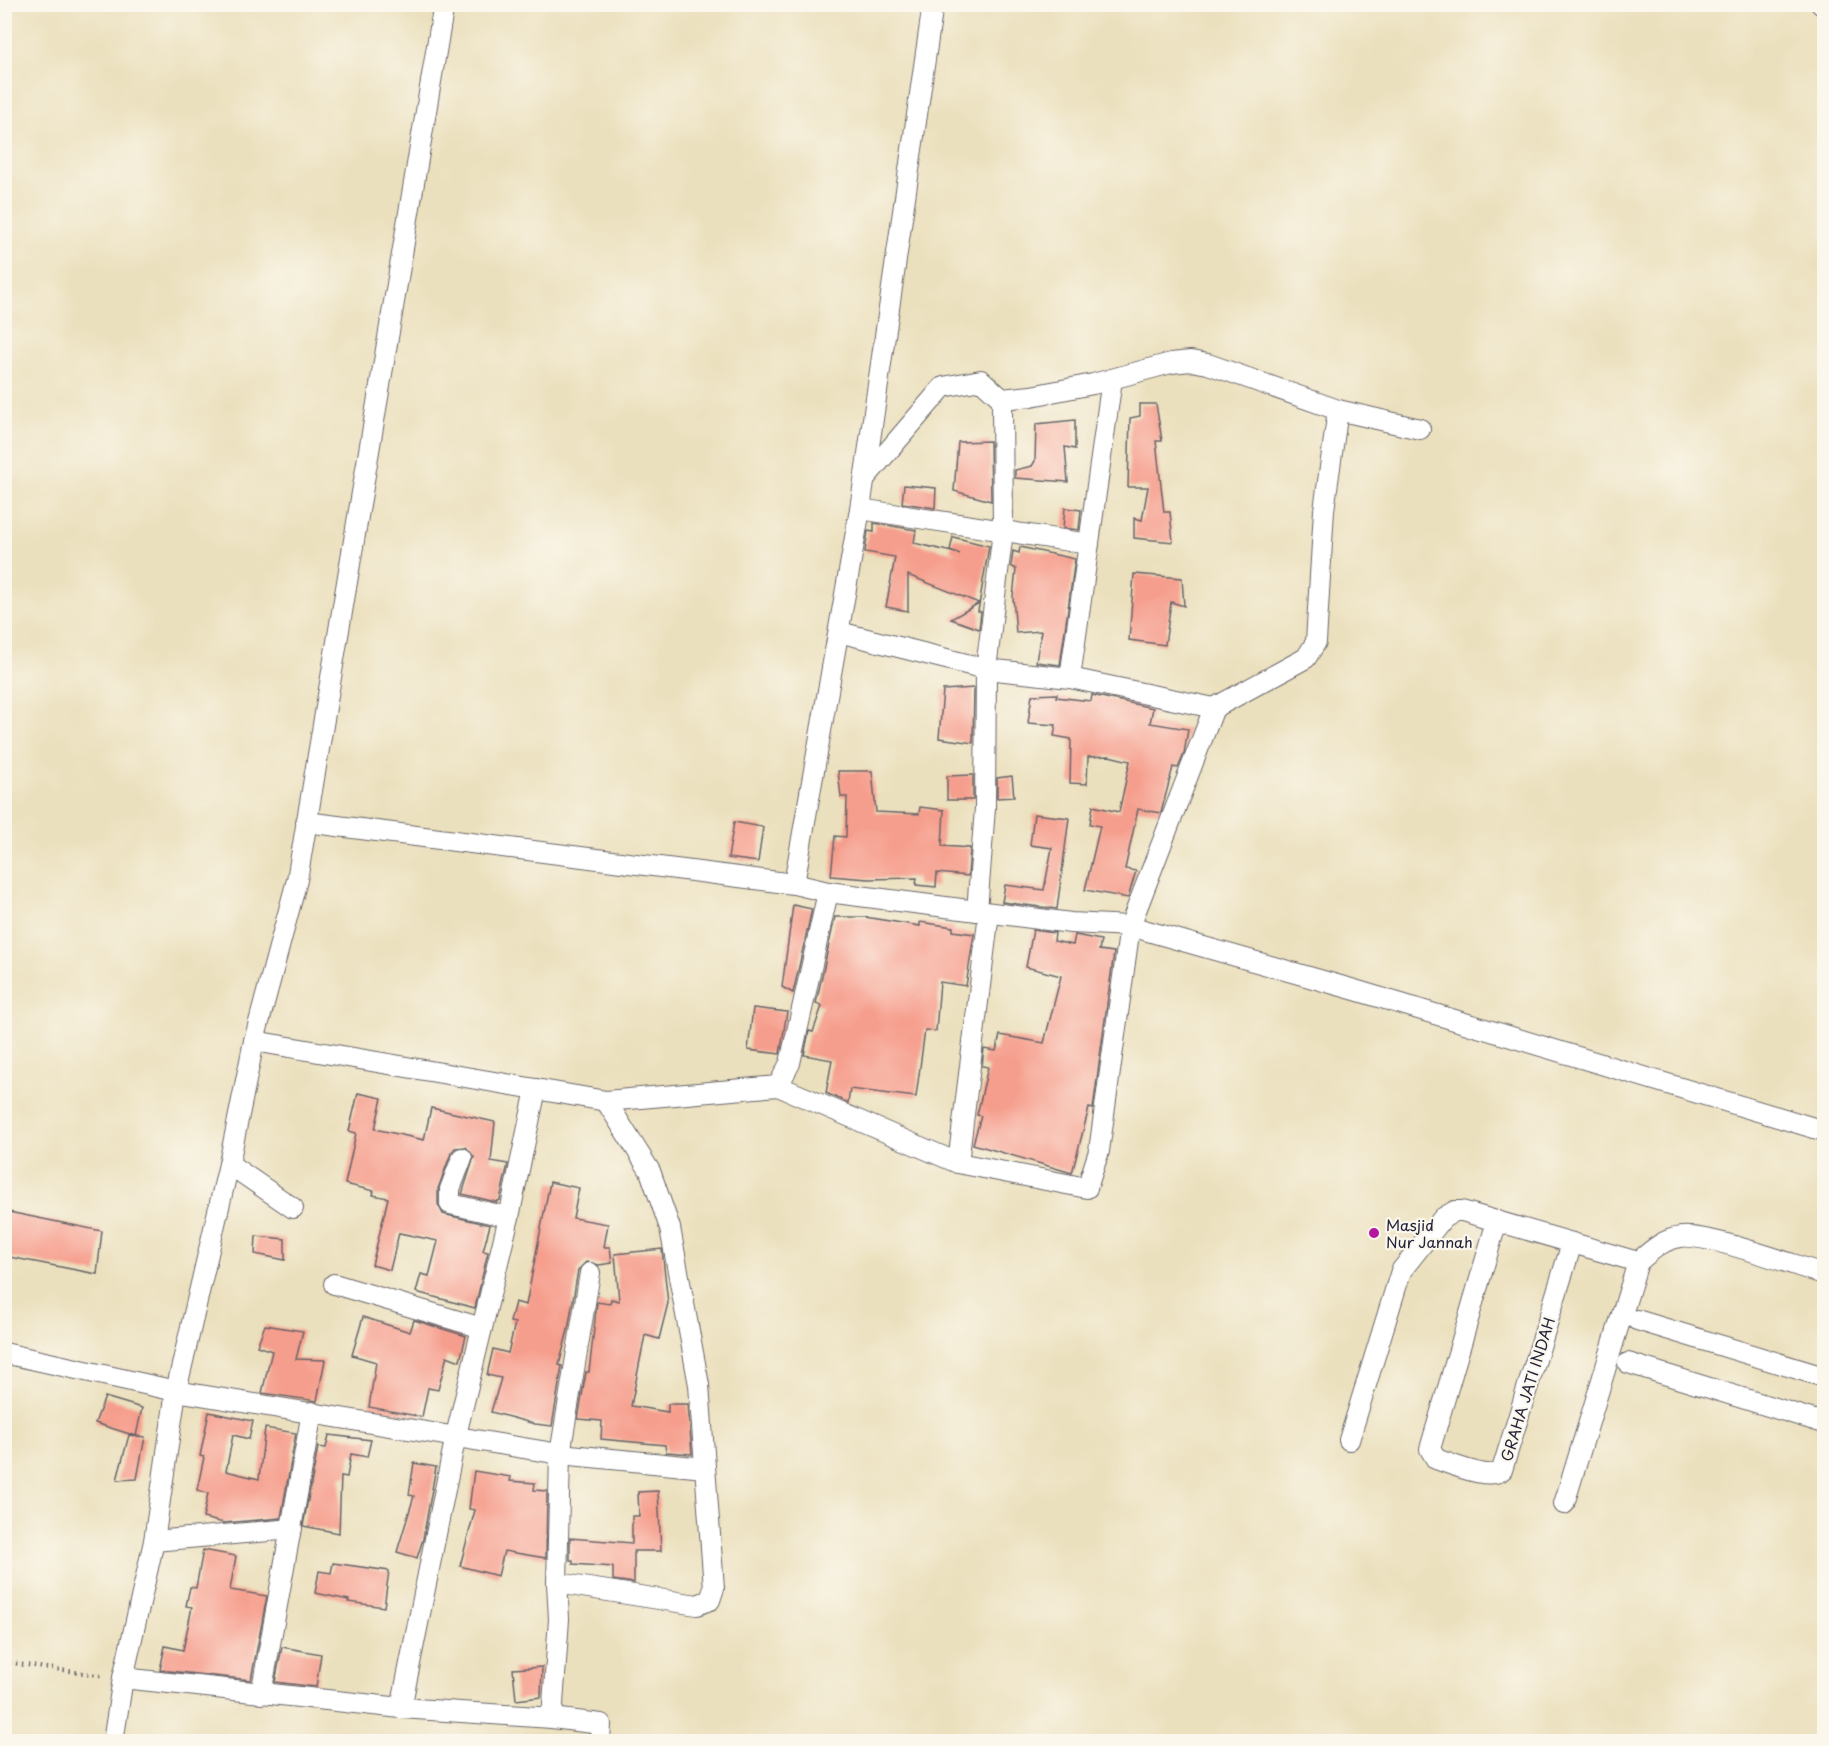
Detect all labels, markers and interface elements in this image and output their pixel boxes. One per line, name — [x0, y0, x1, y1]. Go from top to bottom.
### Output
place label: Masjid Nur Jannah — [1386, 1213, 1473, 1253]
marker: Masjid Nur Jannah — [1367, 1226, 1381, 1240]
street label: GRAHA JATI INDAH — [1494, 1314, 1560, 1464]

